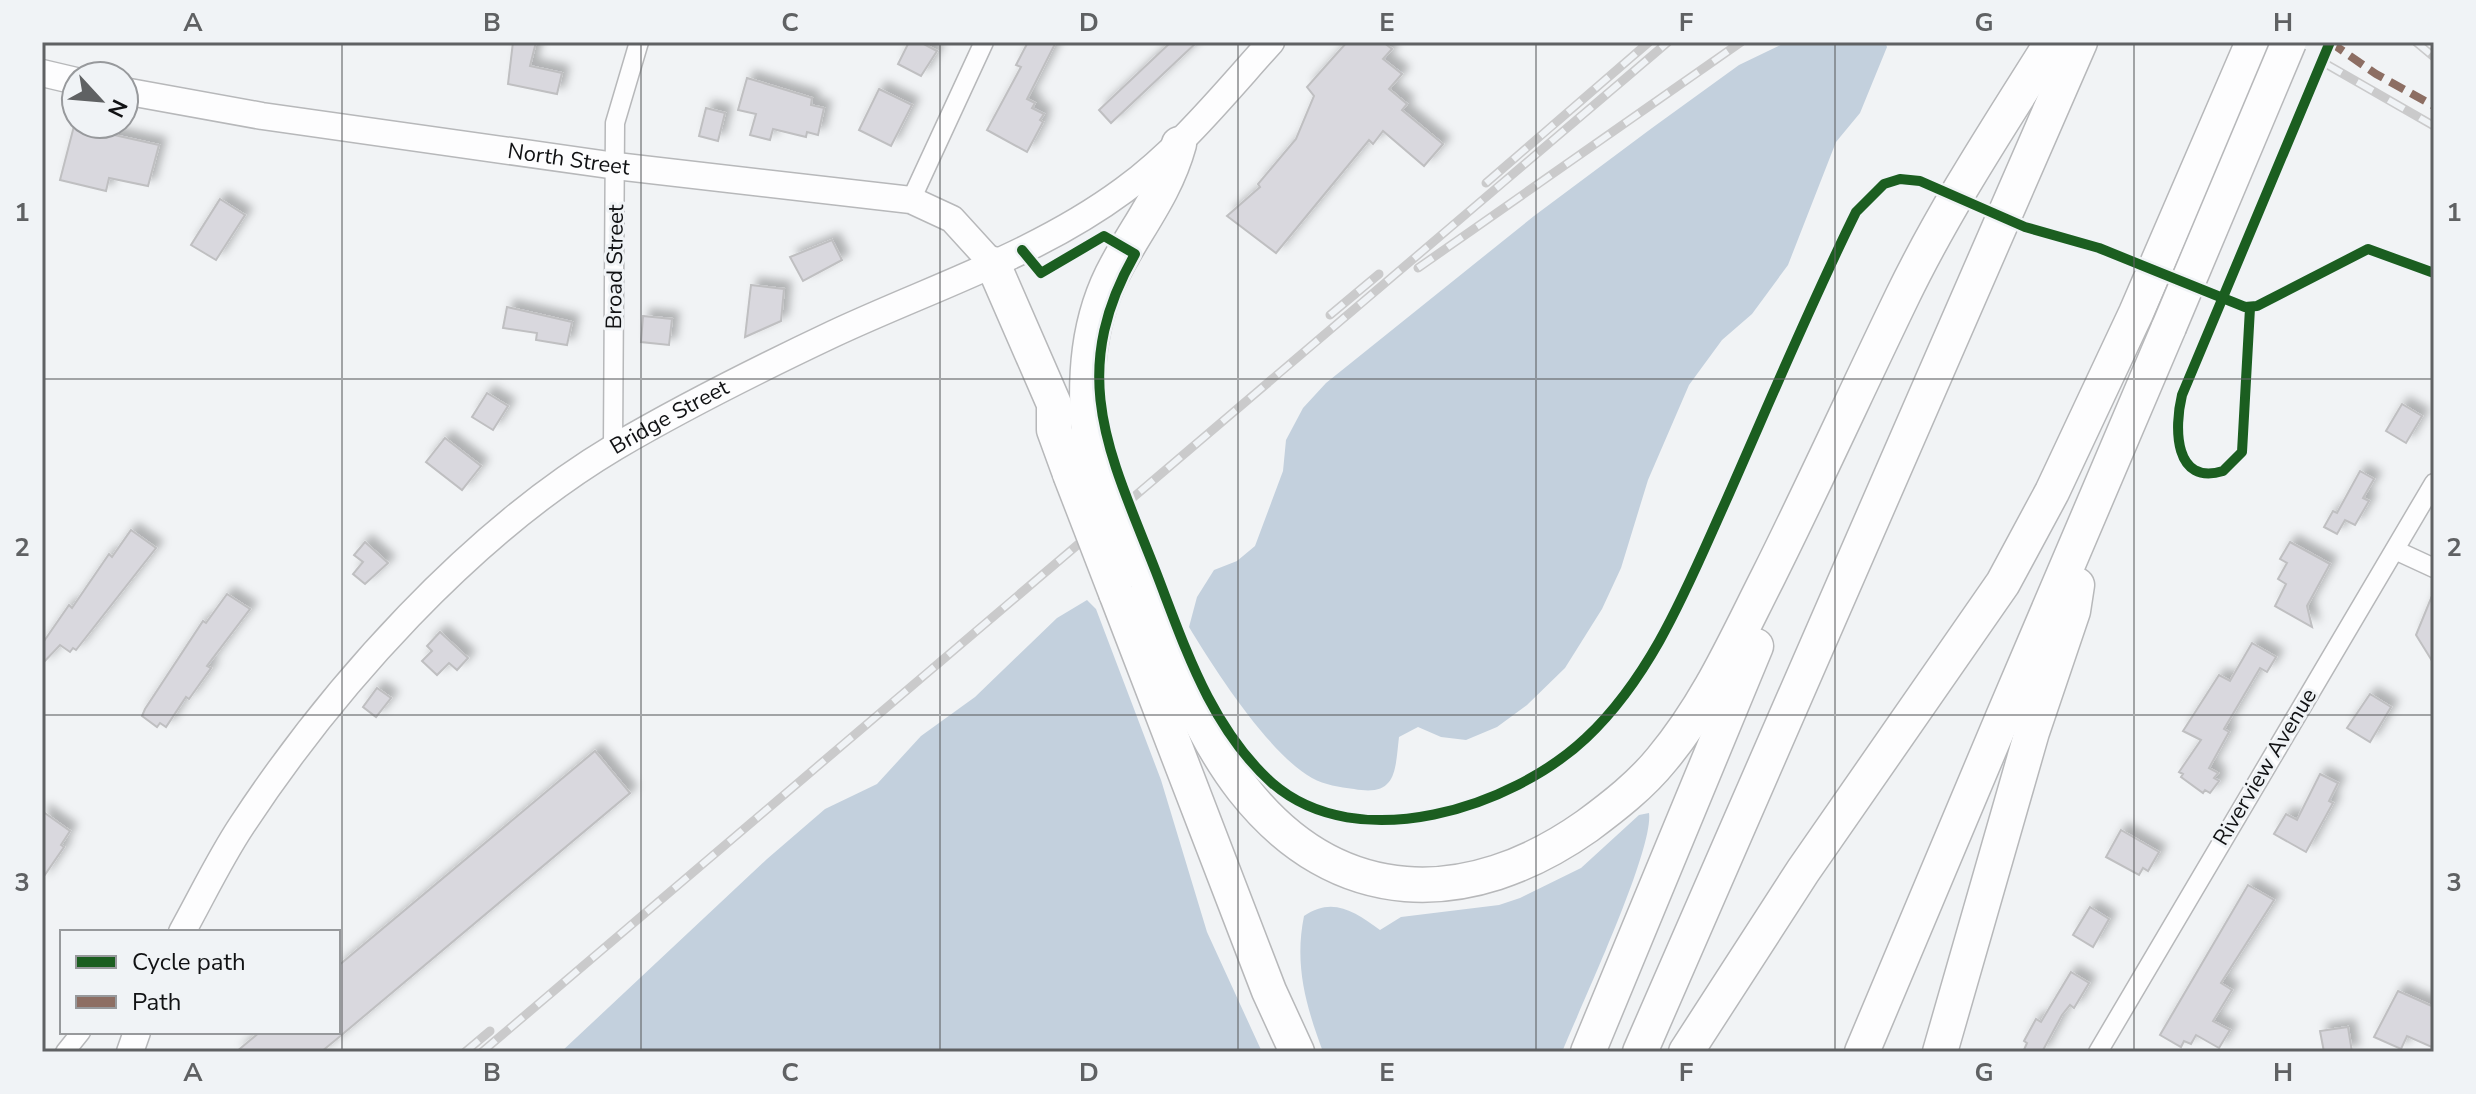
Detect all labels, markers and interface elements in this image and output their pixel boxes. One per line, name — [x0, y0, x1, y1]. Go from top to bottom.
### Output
text: A — [183, 5, 203, 40]
text: B — [483, 5, 501, 40]
text: C — [781, 5, 799, 40]
text: D — [1079, 5, 1099, 40]
text: E — [1379, 5, 1395, 40]
text: F — [1679, 5, 1693, 40]
text: G — [1974, 5, 1994, 40]
text: H — [2273, 5, 2293, 40]
north arrow — [60, 60, 140, 140]
text: N — [100, 94, 134, 122]
street label: North Street — [506, 136, 632, 183]
text: 1 — [14, 195, 30, 230]
text: 1 — [2446, 195, 2462, 230]
street label: Broad Street — [599, 204, 631, 330]
street label: Bridge Street — [605, 372, 734, 462]
text: 2 — [14, 530, 30, 565]
text: 2 — [2446, 530, 2462, 565]
street label: Riverview Avenue — [2206, 683, 2324, 851]
text: 3 — [14, 865, 30, 900]
text: 3 — [2446, 865, 2462, 900]
legend — [60, 930, 340, 1034]
text: Cycle path — [132, 946, 246, 978]
text: Path — [132, 986, 181, 1018]
text: A — [183, 1055, 203, 1090]
text: B — [483, 1055, 501, 1090]
text: C — [781, 1055, 799, 1090]
text: D — [1079, 1055, 1099, 1090]
text: E — [1379, 1055, 1395, 1090]
text: F — [1679, 1055, 1693, 1090]
text: G — [1974, 1055, 1994, 1090]
text: H — [2273, 1055, 2293, 1090]

